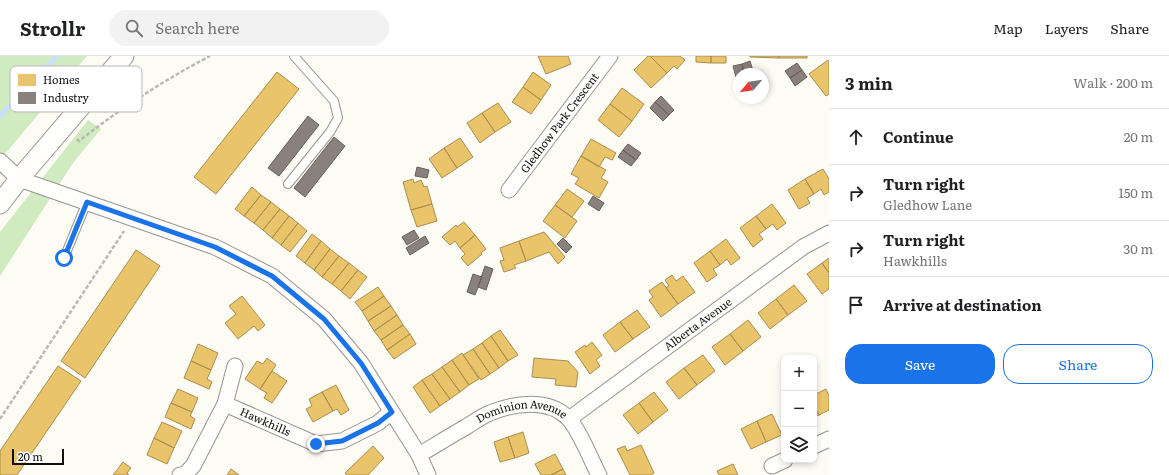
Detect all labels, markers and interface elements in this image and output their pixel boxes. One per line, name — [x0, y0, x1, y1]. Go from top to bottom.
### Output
search box — [109, 10, 389, 46]
text: Strollr — [20, 14, 85, 42]
text: Search here — [155, 16, 240, 39]
icon: search — [123, 17, 145, 39]
text: Map — [993, 18, 1023, 38]
text: Layers — [1045, 18, 1088, 38]
text: Share — [1110, 18, 1149, 38]
legend — [10, 66, 142, 112]
street label: Gledhow Park Crescent — [516, 68, 602, 176]
north arrow — [733, 68, 769, 104]
text: 3 min — [845, 70, 893, 95]
text: Homes — [43, 71, 80, 87]
text: Walk · 200 m — [1073, 73, 1153, 92]
text: Industry — [43, 89, 90, 105]
text: Continue — [883, 125, 953, 148]
icon: ahead — [845, 126, 867, 148]
text: 20 m — [1124, 127, 1153, 146]
text: Turn right — [883, 172, 965, 195]
icon: right — [845, 182, 867, 204]
text: 150 m — [1118, 183, 1153, 202]
text: Gledhow Lane — [883, 195, 972, 214]
text: Turn right — [883, 228, 965, 251]
icon: right — [845, 238, 867, 260]
text: 30 m — [1123, 239, 1153, 258]
route start — [55, 249, 73, 267]
text: Hawkhills — [883, 251, 947, 270]
street label: Alberta Avenue — [660, 293, 735, 354]
text: Arrive at destination — [883, 293, 1042, 316]
icon: arrive — [845, 294, 867, 316]
button: Save — [845, 344, 995, 384]
button: Share — [1003, 344, 1153, 384]
map controls — [781, 355, 817, 463]
button: + — [781, 355, 817, 391]
button: − — [781, 391, 817, 427]
text: Dominion Avenue — [472, 395, 572, 426]
street label: Hawkhills — [238, 403, 294, 439]
street label: Dominion Avenue — [474, 413, 568, 429]
button: layers — [781, 427, 817, 463]
route end — [307, 435, 325, 453]
scale bar — [12, 447, 64, 466]
text: 20 m — [18, 448, 43, 464]

